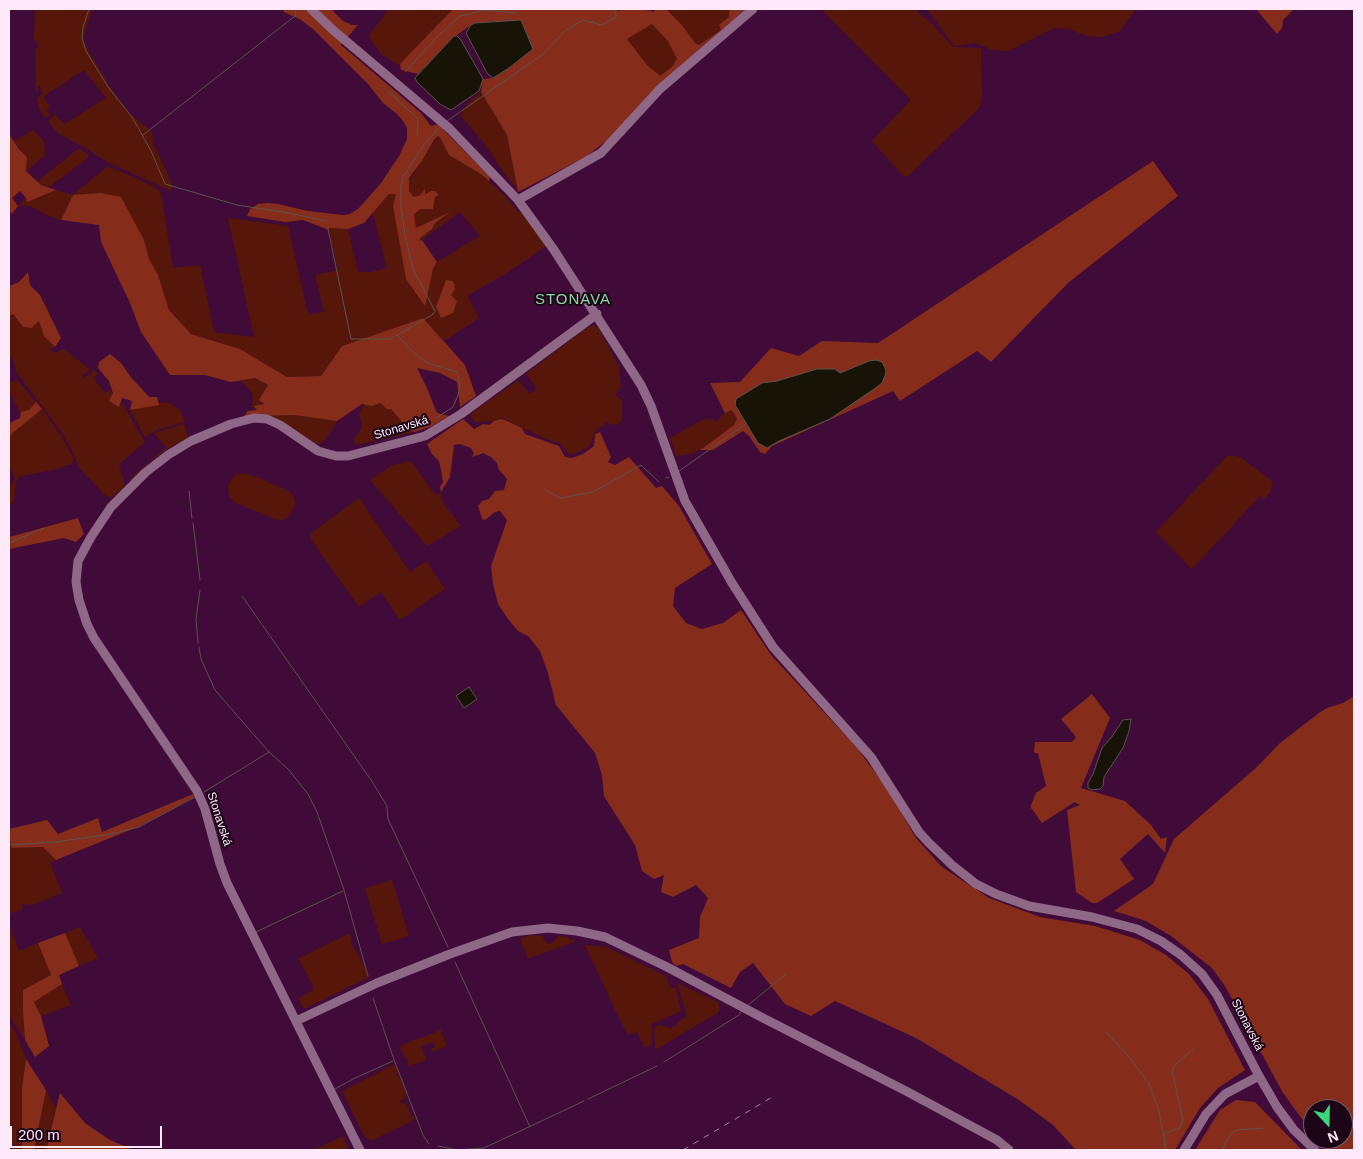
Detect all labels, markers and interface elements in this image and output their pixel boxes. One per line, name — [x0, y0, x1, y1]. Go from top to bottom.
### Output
district label: STONAVA — [534, 291, 612, 309]
street label: Stonavská — [372, 413, 430, 443]
street label: Stonavská — [203, 790, 235, 848]
street label: Stonavská — [1228, 997, 1266, 1053]
north arrow — [1303, 1099, 1353, 1149]
scale bar — [12, 1116, 165, 1148]
text: 200 m — [18, 1126, 60, 1143]
text: N — [1325, 1128, 1341, 1146]

